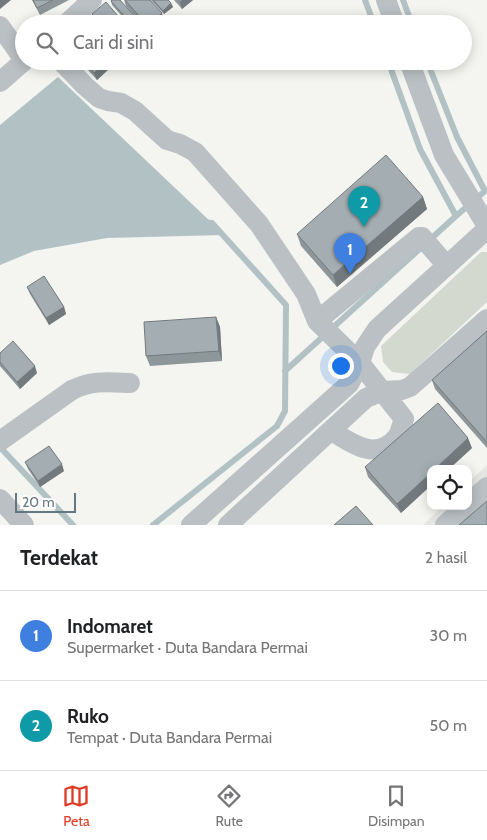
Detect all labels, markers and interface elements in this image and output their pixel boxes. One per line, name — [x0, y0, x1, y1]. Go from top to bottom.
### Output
search box — [15, 15, 472, 70]
icon: search — [33, 29, 61, 57]
text: Cari di sini — [73, 31, 154, 54]
pin: 2 — [348, 186, 380, 227]
pin: 1 — [334, 233, 366, 274]
your location — [328, 353, 354, 379]
map controls — [427, 465, 472, 510]
button: locate — [427, 465, 472, 510]
scale bar — [15, 490, 76, 513]
text: 20 m — [22, 493, 55, 511]
text: Terdekat — [20, 545, 98, 570]
text: 2 hasil — [425, 548, 467, 567]
text: Indomaret — [67, 615, 153, 638]
text: 1 — [33, 626, 39, 645]
text: 30 m — [430, 626, 467, 645]
text: Supermarket · Duta Bandara Permai — [67, 638, 308, 657]
text: Ruko — [67, 705, 109, 728]
text: 2 — [32, 716, 40, 735]
text: 50 m — [430, 716, 467, 735]
text: Tempat · Duta Bandara Permai — [67, 728, 272, 747]
tab: Peta — [62, 782, 90, 830]
tab: Rute — [215, 782, 243, 830]
tab: Disimpan — [368, 782, 425, 830]

